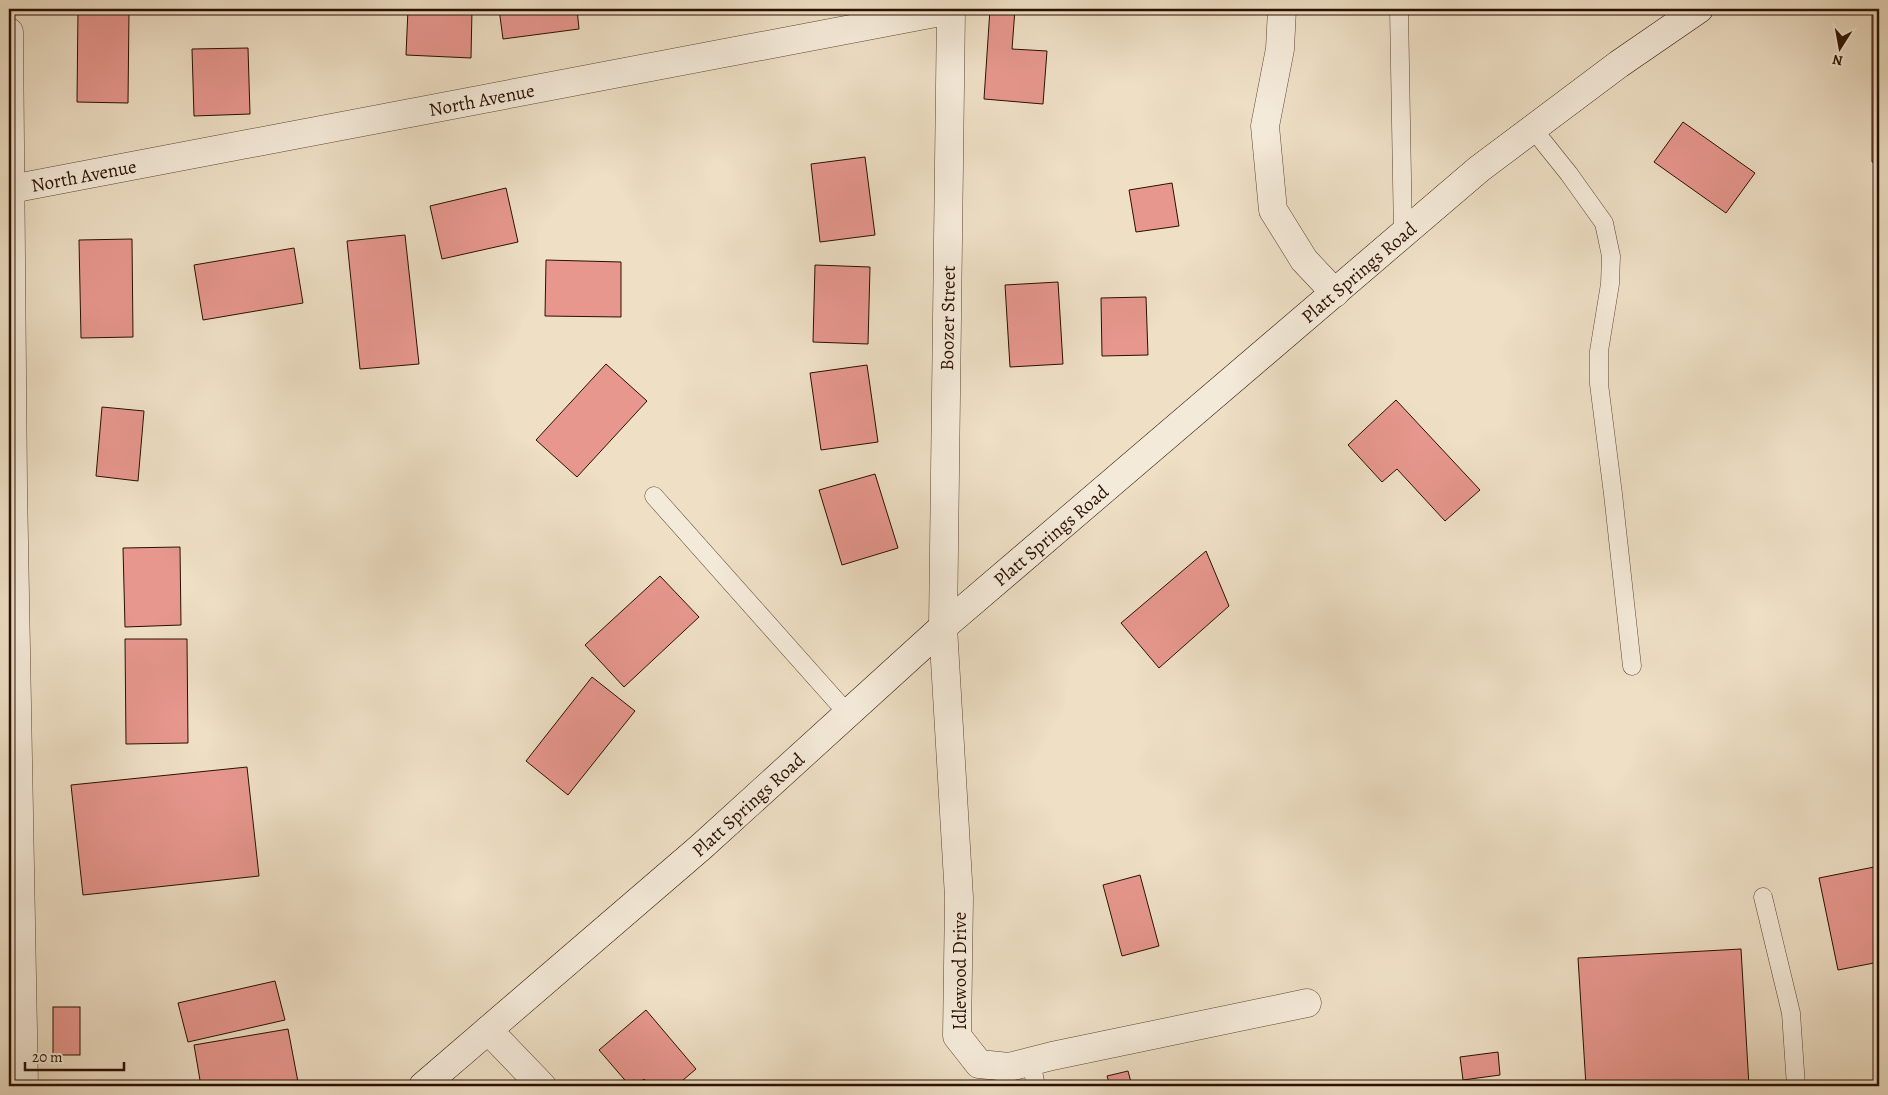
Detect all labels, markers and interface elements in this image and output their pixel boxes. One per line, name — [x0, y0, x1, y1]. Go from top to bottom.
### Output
north arrow — [1816, 22, 1866, 72]
text: N — [1831, 50, 1844, 71]
street label: North Avenue — [427, 78, 537, 123]
street label: North Avenue — [29, 153, 139, 199]
street label: Platt Springs Road — [1296, 216, 1423, 330]
street label: Boozer Street — [934, 265, 962, 371]
street label: Platt Springs Road — [988, 479, 1115, 593]
street label: Platt Springs Road — [687, 747, 811, 863]
street label: Idlewood Drive — [947, 912, 973, 1030]
scale bar — [25, 1040, 124, 1072]
text: 20 m — [32, 1047, 63, 1067]

